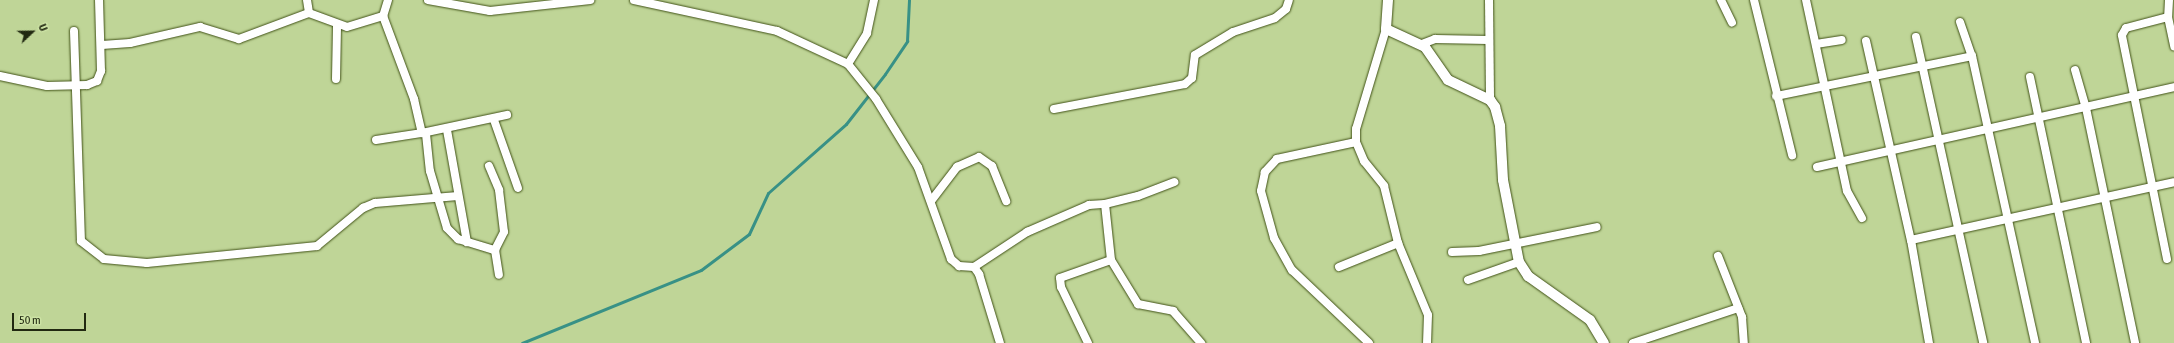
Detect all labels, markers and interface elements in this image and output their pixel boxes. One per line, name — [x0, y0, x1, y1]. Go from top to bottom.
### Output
north arrow — [12, 12, 52, 52]
text: U — [36, 22, 50, 33]
scale bar — [14, 305, 88, 331]
text: 50 m — [19, 313, 41, 327]

